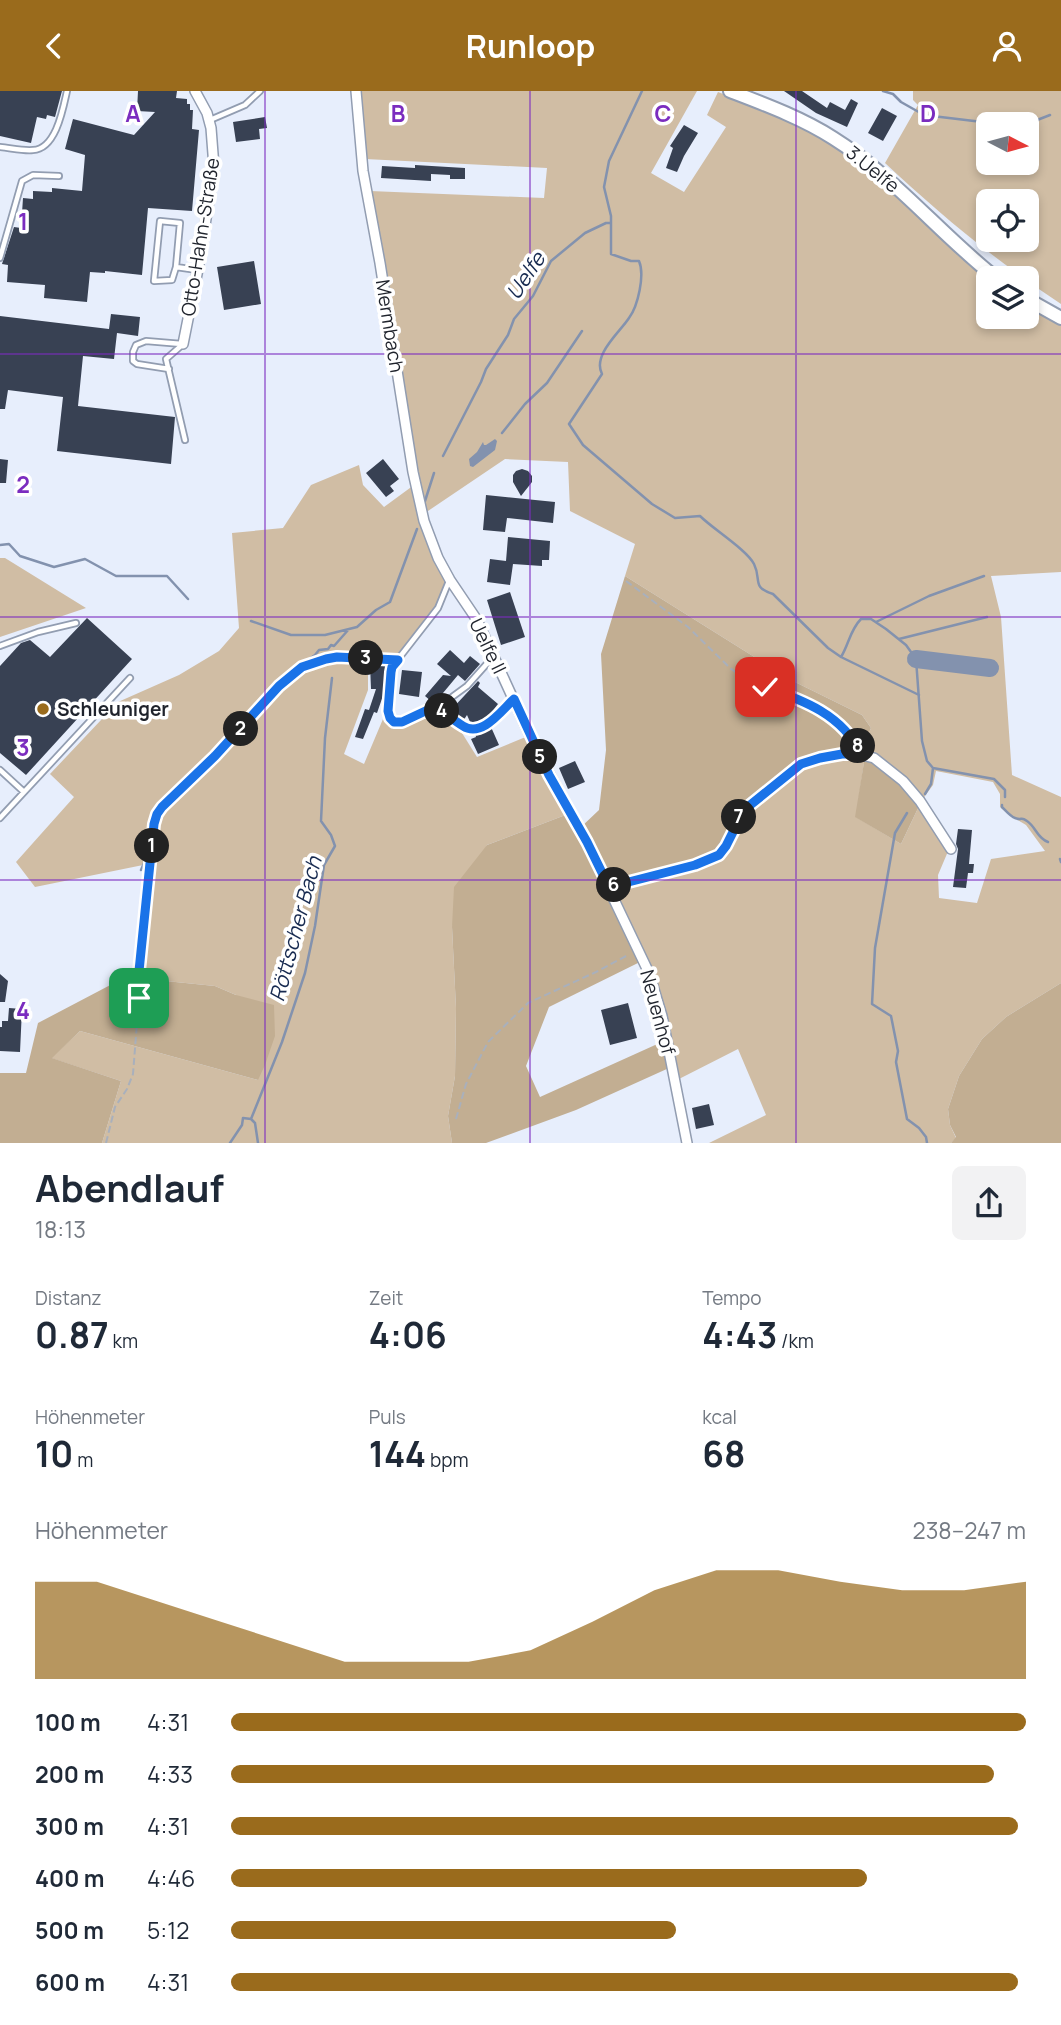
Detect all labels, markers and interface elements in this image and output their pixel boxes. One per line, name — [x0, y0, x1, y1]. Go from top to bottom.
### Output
text: Runloop — [466, 24, 595, 68]
icon: back — [35, 27, 73, 65]
icon: person — [988, 27, 1026, 65]
text: A — [125, 97, 141, 129]
text: B — [391, 97, 405, 129]
text: C — [655, 97, 672, 129]
text: D — [920, 97, 936, 129]
north arrow — [976, 112, 1040, 175]
map controls — [976, 112, 1039, 329]
street label: 3.Uelfe — [841, 139, 905, 199]
street label: Otto-Hahn-Straße — [175, 156, 225, 318]
button: locate — [976, 189, 1039, 252]
text: 1 — [18, 205, 28, 237]
water label: Uelfe — [499, 245, 552, 305]
button: layers — [976, 266, 1039, 329]
street label: Mermbach — [370, 278, 410, 374]
text: 2 — [16, 468, 30, 500]
street label: Uelfe II — [463, 614, 513, 678]
pin: 3 — [348, 641, 384, 675]
text: 3 — [360, 644, 371, 670]
pin — [735, 657, 795, 717]
icon: check — [746, 668, 784, 706]
pin: 4 — [424, 693, 460, 729]
place label: Schleuniger — [57, 696, 169, 722]
text: 4 — [436, 697, 447, 723]
marker: Schleuniger — [35, 701, 51, 717]
pin: 2 — [224, 711, 258, 747]
text: 2 — [235, 715, 246, 741]
pin: 8 — [840, 729, 876, 763]
text: 3 — [16, 731, 30, 763]
text: 8 — [852, 732, 863, 758]
pin: 5 — [522, 739, 558, 775]
text: 5 — [534, 743, 545, 769]
pin: 7 — [722, 799, 756, 835]
text: 7 — [733, 803, 744, 829]
pin: 1 — [134, 829, 170, 863]
text: 1 — [147, 832, 156, 858]
water label: Röttscher Bach — [262, 852, 328, 1004]
pin: 6 — [596, 867, 632, 903]
text: 6 — [608, 871, 619, 897]
street label: Neuenhof — [634, 967, 682, 1058]
pin — [109, 968, 169, 1028]
icon: arrive — [120, 979, 158, 1017]
text: 4 — [16, 994, 30, 1026]
text: Abendlauf — [35, 1161, 224, 1213]
button: share — [952, 1166, 1026, 1240]
text: 18:13 — [35, 1213, 86, 1245]
text: Distanz — [35, 1285, 102, 1311]
text: Zeit — [369, 1285, 403, 1311]
text: Tempo — [702, 1285, 762, 1311]
text: 0.87 — [35, 1311, 109, 1359]
text: 4:06 — [369, 1311, 447, 1359]
text: 4:43 — [702, 1311, 777, 1359]
text: km — [109, 1328, 138, 1354]
text: /km — [777, 1328, 814, 1354]
text: Höhenmeter — [35, 1404, 145, 1430]
text: Puls — [369, 1404, 406, 1430]
text: kcal — [702, 1404, 737, 1430]
text: 10 — [35, 1430, 73, 1478]
text: 144 — [369, 1430, 426, 1478]
text: 68 — [702, 1430, 746, 1478]
text: m — [73, 1447, 93, 1473]
text: bpm — [426, 1447, 469, 1473]
text: Höhenmeter — [35, 1514, 168, 1546]
text: 238–247 m — [913, 1514, 1026, 1546]
text: 100 m — [35, 1706, 101, 1738]
text: 4:31 — [147, 1706, 189, 1738]
text: 200 m — [35, 1758, 104, 1790]
text: 4:33 — [147, 1758, 193, 1790]
text: 300 m — [35, 1810, 104, 1842]
text: 4:31 — [147, 1810, 189, 1842]
text: 400 m — [35, 1862, 105, 1894]
text: 4:46 — [147, 1862, 195, 1894]
text: 500 m — [35, 1914, 104, 1946]
text: 5:12 — [147, 1914, 189, 1946]
text: 600 m — [35, 1966, 105, 1998]
text: 4:31 — [147, 1966, 189, 1998]

